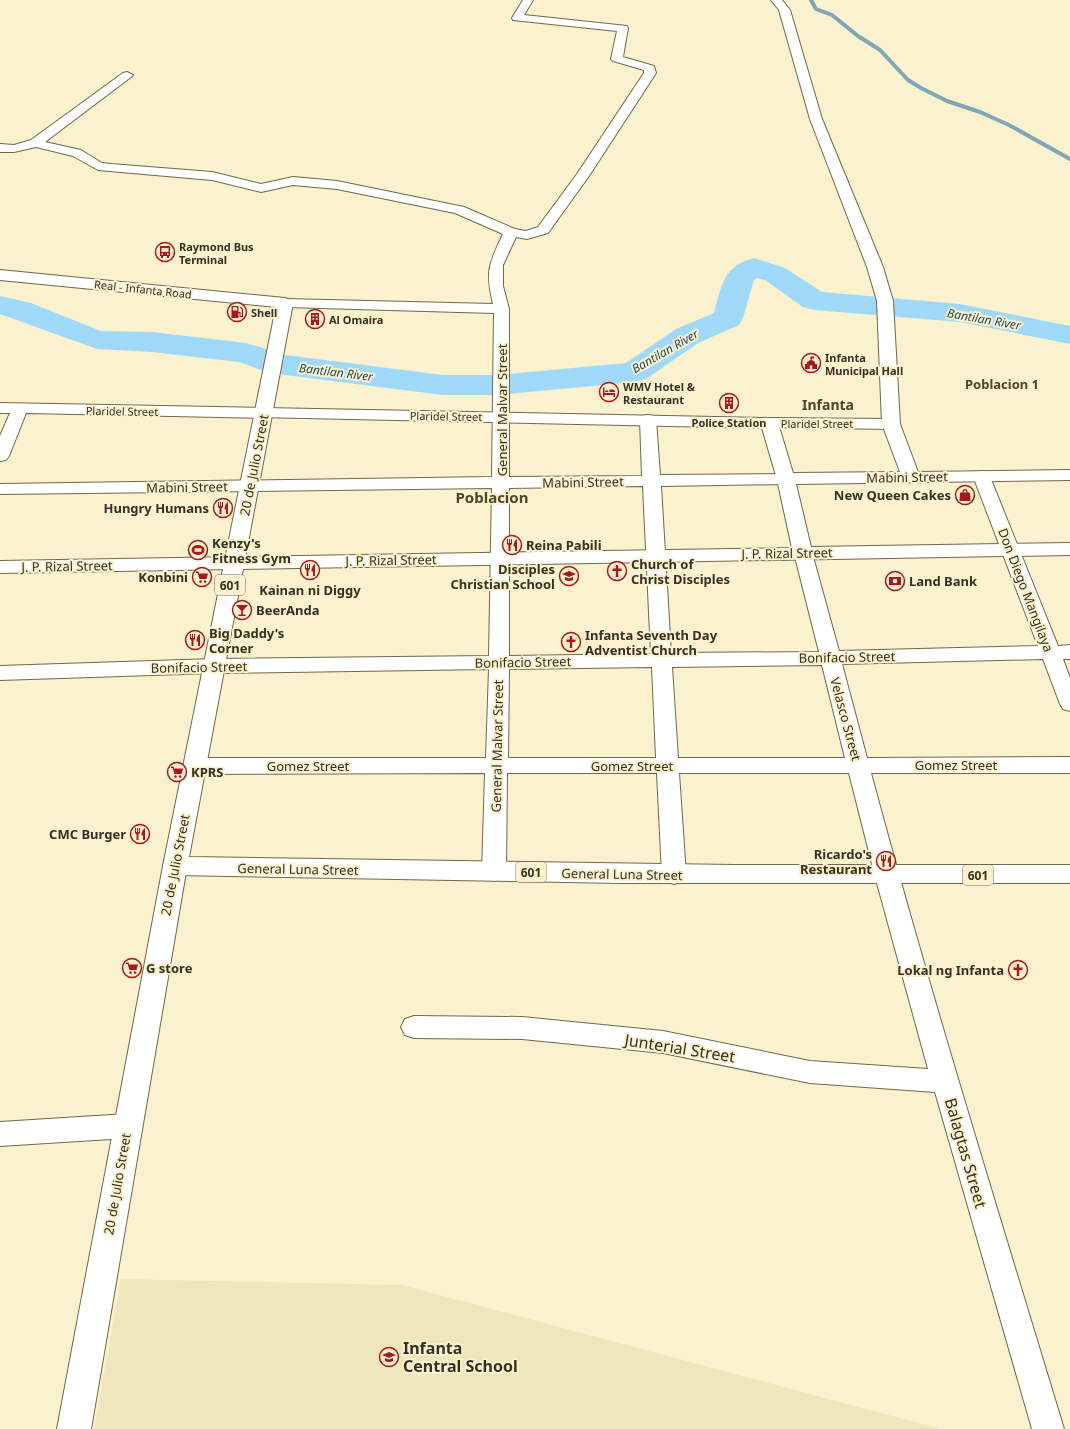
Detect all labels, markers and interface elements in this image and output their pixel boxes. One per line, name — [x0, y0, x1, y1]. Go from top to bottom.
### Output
place label: Raymond Bus Terminal — [179, 239, 254, 267]
bus stop icon: Raymond Bus Terminal — [154, 241, 176, 263]
street label: Real - Infanta Road — [93, 276, 193, 302]
fuel station icon: Shell — [226, 301, 248, 323]
water label: Bantilan River — [946, 304, 1023, 334]
place label: Shell — [251, 305, 277, 320]
building icon: Al Omaira — [304, 308, 326, 330]
place label: Al Omaira — [329, 312, 383, 327]
water label: Bantilan River — [629, 324, 703, 377]
street label: General Malvar Street — [493, 343, 511, 476]
place label: Infanta Municipal Hall — [825, 350, 903, 378]
public building icon: Infanta Municipal Hall — [800, 352, 822, 374]
water label: Bantilan River — [298, 359, 375, 385]
district label: Poblacion 1 — [965, 375, 1039, 393]
place label: WMV Hotel & Restaurant — [623, 379, 696, 407]
hotel icon: WMV Hotel & Restaurant — [598, 381, 620, 403]
building icon: Police Station — [718, 392, 740, 414]
district label: Infanta — [802, 395, 854, 414]
street label: Plaridel Street — [86, 403, 158, 419]
street label: Plaridel Street — [410, 408, 482, 424]
street label: 20 de Julio Street — [235, 413, 273, 517]
place label: Police Station — [692, 415, 766, 430]
street label: Plaridel Street — [781, 416, 853, 431]
street label: Mabini Street — [866, 467, 948, 487]
street label: Mabini Street — [542, 472, 624, 492]
street label: Mabini Street — [146, 477, 228, 497]
shop icon: New Queen Cakes — [954, 484, 976, 506]
place label: New Queen Cakes — [834, 486, 951, 504]
district label: Poblacion — [456, 487, 528, 507]
restaurant icon: Hungry Humans — [212, 497, 234, 519]
place label: Hungry Humans — [103, 499, 209, 517]
street label: Don Diego Mangilaya — [994, 526, 1058, 654]
place label: Kenzy's Fitness Gym — [212, 534, 291, 567]
restaurant icon: Reina Pabili — [501, 534, 523, 556]
place label: Reina Pabili — [526, 536, 602, 554]
sports icon: Kenzy's Fitness Gym — [187, 539, 209, 561]
street label: J. P. Rizal Street — [739, 543, 833, 563]
street label: J. P. Rizal Street — [343, 550, 437, 570]
place label: Church of Christ Disciples — [631, 555, 730, 588]
street label: J. P. Rizal Street — [19, 556, 113, 576]
restaurant icon: Kainan ni Diggy — [299, 559, 321, 581]
place label: Disciples Christian School — [450, 560, 555, 593]
church icon: Church of Christ Disciples — [606, 560, 628, 582]
school or university icon: Disciples Christian School — [558, 565, 580, 587]
supermarket icon: Konbini — [191, 566, 213, 588]
place label: Konbini — [138, 568, 188, 586]
bank icon: Land Bank — [884, 570, 906, 592]
place label: Land Bank — [909, 572, 978, 590]
road number: 601 — [215, 575, 245, 595]
place label: Kainan ni Diggy — [259, 581, 361, 599]
bar icon: BeerAnda — [231, 599, 253, 621]
place label: BeerAnda — [256, 601, 319, 619]
place label: Big Daddy's Corner — [209, 624, 284, 657]
place label: Infanta Seventh Day Adventist Church — [585, 626, 718, 659]
restaurant icon: Big Daddy's Corner — [184, 629, 206, 651]
church icon: Infanta Seventh Day Adventist Church — [560, 631, 582, 653]
street label: Bonifacio Street — [799, 647, 896, 667]
street label: Bonifacio Street — [475, 652, 572, 672]
street label: Bonifacio Street — [151, 657, 248, 677]
street label: Velasco Street — [826, 675, 866, 763]
street label: General Malvar Street — [487, 679, 507, 812]
street label: Gomez Street — [915, 756, 998, 774]
street label: Gomez Street — [267, 757, 350, 775]
street label: Gomez Street — [591, 757, 674, 775]
supermarket icon: KPRS — [166, 761, 188, 783]
place label: KPRS — [191, 763, 223, 781]
street label: 20 de Julio Street — [156, 813, 194, 917]
restaurant icon: CMC Burger — [129, 823, 151, 845]
place label: CMC Burger — [49, 825, 126, 843]
place label: Ricardo's Restaurant — [800, 845, 872, 878]
restaurant icon: Ricardo's Restaurant — [875, 850, 897, 872]
street label: General Luna Street — [237, 859, 359, 879]
road number: 601 — [516, 862, 546, 882]
street label: General Luna Street — [561, 864, 683, 884]
road number: 601 — [963, 865, 993, 885]
supermarket icon: G store — [121, 957, 143, 979]
place label: G store — [146, 959, 193, 977]
church icon: Lokal ng Infanta — [1007, 959, 1029, 981]
place label: Lokal ng Infanta — [897, 961, 1004, 979]
street label: Junterial Street — [621, 1028, 737, 1068]
street label: Balagtas Street — [940, 1095, 992, 1211]
street label: 20 de Julio Street — [99, 1132, 135, 1236]
place label: Infanta Central School — [403, 1337, 518, 1377]
school or university icon: Infanta Central School — [378, 1346, 400, 1368]

